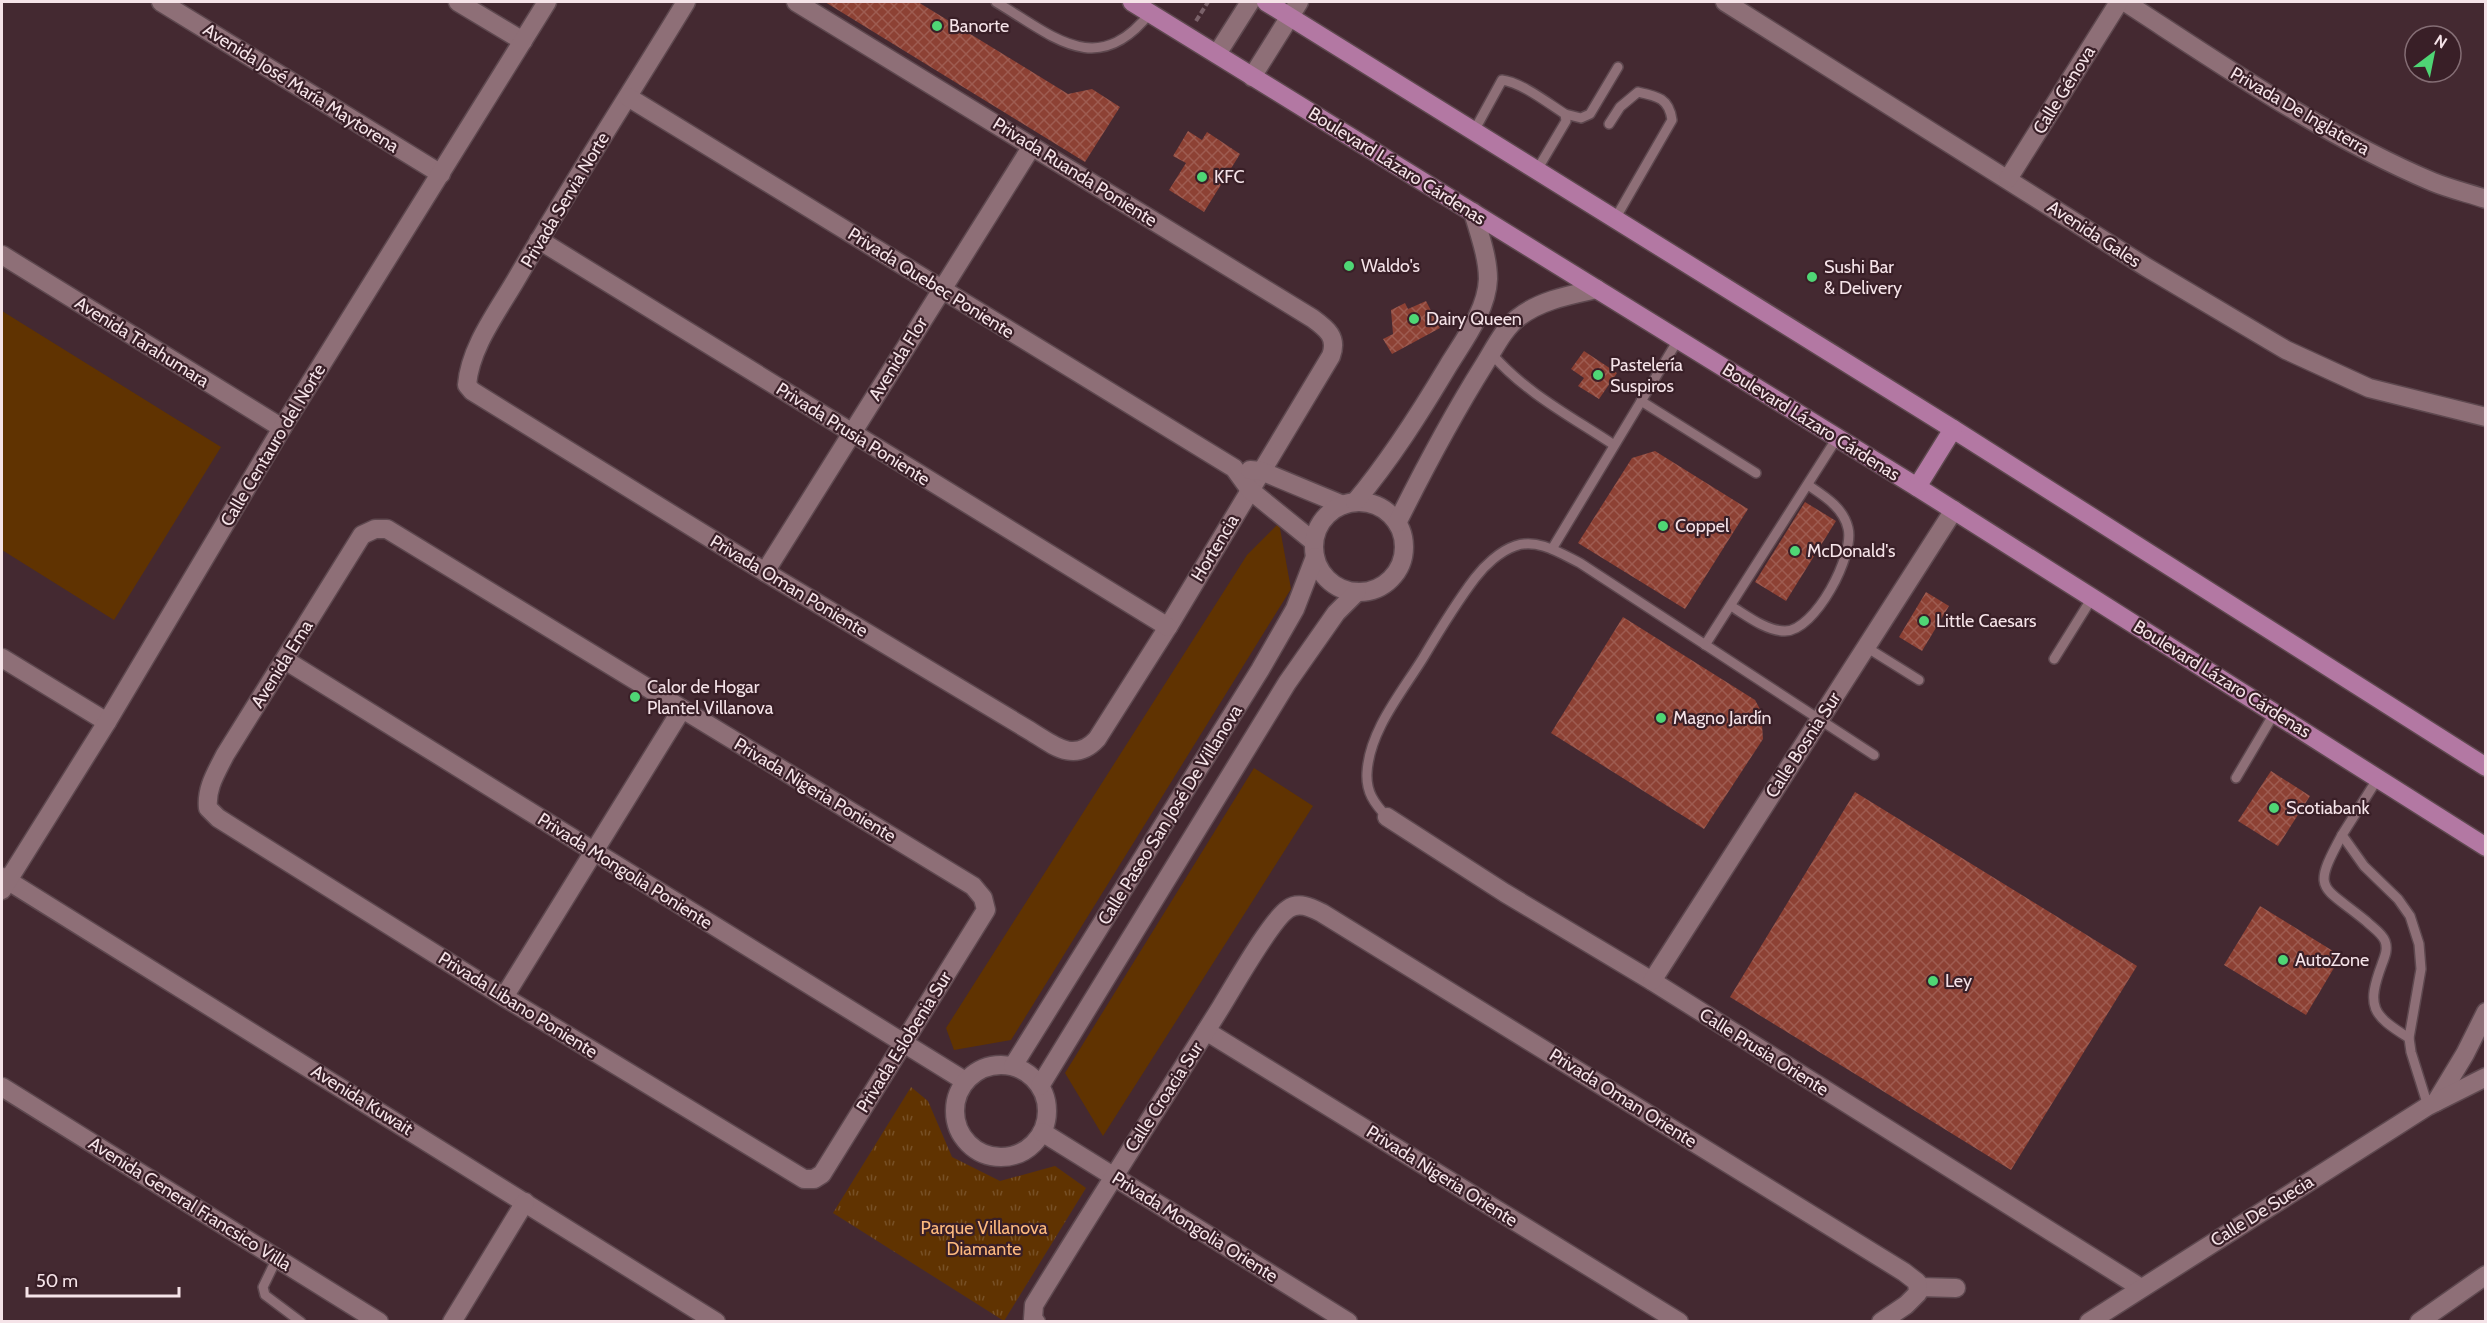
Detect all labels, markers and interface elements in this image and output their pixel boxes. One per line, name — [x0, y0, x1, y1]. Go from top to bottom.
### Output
place label: Banorte — [949, 15, 1009, 37]
street label: Avenida José María Maytorena — [199, 19, 403, 157]
marker: Banorte — [930, 19, 944, 33]
north arrow — [2403, 24, 2463, 84]
text: N — [2431, 31, 2451, 53]
street label: Calle Génova — [2028, 42, 2100, 138]
street label: Privada De Inglaterra — [2226, 62, 2374, 160]
street label: Boulevard Lázaro Cárdenas — [1304, 102, 1490, 230]
street label: Privada Ruanda Poniente — [989, 112, 1161, 232]
street label: Privada Servia Norte — [516, 128, 614, 272]
place label: KFC — [1214, 166, 1245, 188]
marker: KFC — [1195, 170, 1209, 184]
street label: Avenida Gales — [2043, 196, 2145, 272]
street label: Privada Quebec Poniente — [844, 223, 1018, 343]
place label: Waldo's — [1361, 255, 1420, 277]
place label: Sushi Bar & Delivery — [1824, 256, 1902, 299]
marker: Waldo's — [1342, 259, 1356, 273]
marker: Sushi Bar & Delivery — [1805, 270, 1819, 284]
street label: Avenida Tarahumara — [71, 292, 213, 392]
place label: Dairy Queen — [1426, 308, 1522, 330]
marker: Dairy Queen — [1407, 312, 1421, 326]
street label: Avenida Flor — [864, 313, 932, 405]
place label: Pastelería Suspiros — [1610, 354, 1683, 397]
street label: Boulevard Lázaro Cárdenas — [1718, 358, 1904, 486]
street label: Calle Centauro del Norte — [216, 360, 330, 530]
marker: Pastelería Suspiros — [1591, 368, 1605, 382]
street label: Privada Prusia Poniente — [772, 378, 934, 490]
street label: Hortencia — [1187, 510, 1244, 585]
place label: Coppel — [1675, 515, 1730, 537]
marker: Coppel — [1656, 519, 1670, 533]
street label: Privada Oman Poniente — [706, 530, 872, 642]
place label: McDonald's — [1807, 540, 1895, 562]
marker: McDonald's — [1788, 544, 1802, 558]
place label: Little Caesars — [1936, 610, 2037, 632]
marker: Little Caesars — [1917, 614, 1931, 628]
street label: Boulevard Lázaro Cárdenas — [2129, 615, 2315, 743]
street label: Avenida Ema — [246, 616, 318, 712]
place label: Calor de Hogar Plantel Villanova — [647, 676, 774, 719]
street label: Calle Bosnia Sur — [1761, 688, 1846, 802]
marker: Calor de Hogar Plantel Villanova — [628, 690, 642, 704]
street label: Calle Paseo San José De Villanova — [1093, 701, 1247, 929]
place label: Magno Jardín — [1673, 707, 1772, 729]
marker: Magno Jardín — [1654, 711, 1668, 725]
street label: Privada Nigeria Poniente — [730, 733, 900, 847]
place label: Scotiabank — [2286, 797, 2371, 819]
marker: Scotiabank — [2267, 801, 2281, 815]
street label: Privada Mongolia Poniente — [534, 808, 716, 934]
street label: Privada Libano Poniente — [434, 947, 602, 1063]
place label: AutoZone — [2295, 949, 2369, 971]
marker: AutoZone — [2276, 953, 2290, 967]
street label: Privada Eslobenia Sur — [852, 967, 957, 1117]
place label: Ley — [1945, 970, 1972, 992]
marker: Ley — [1926, 974, 1940, 988]
street label: Calle Prusia Oriente — [1695, 1003, 1833, 1101]
street label: Calle Croacia Sur — [1120, 1038, 1208, 1156]
street label: Privada Oman Oriente — [1545, 1044, 1701, 1152]
street label: Avenida Kuwait — [307, 1060, 417, 1140]
street label: Privada Nigeria Oriente — [1362, 1121, 1522, 1231]
street label: Avenida General Francsico Villa — [85, 1132, 296, 1276]
street label: Privada Mongolia Oriente — [1108, 1167, 1282, 1287]
street label: Calle De Suecia — [2206, 1170, 2318, 1251]
park label: Parque Villanova Diamante — [921, 1217, 1048, 1260]
scale bar — [27, 1260, 178, 1298]
text: 50 m — [36, 1270, 78, 1292]

